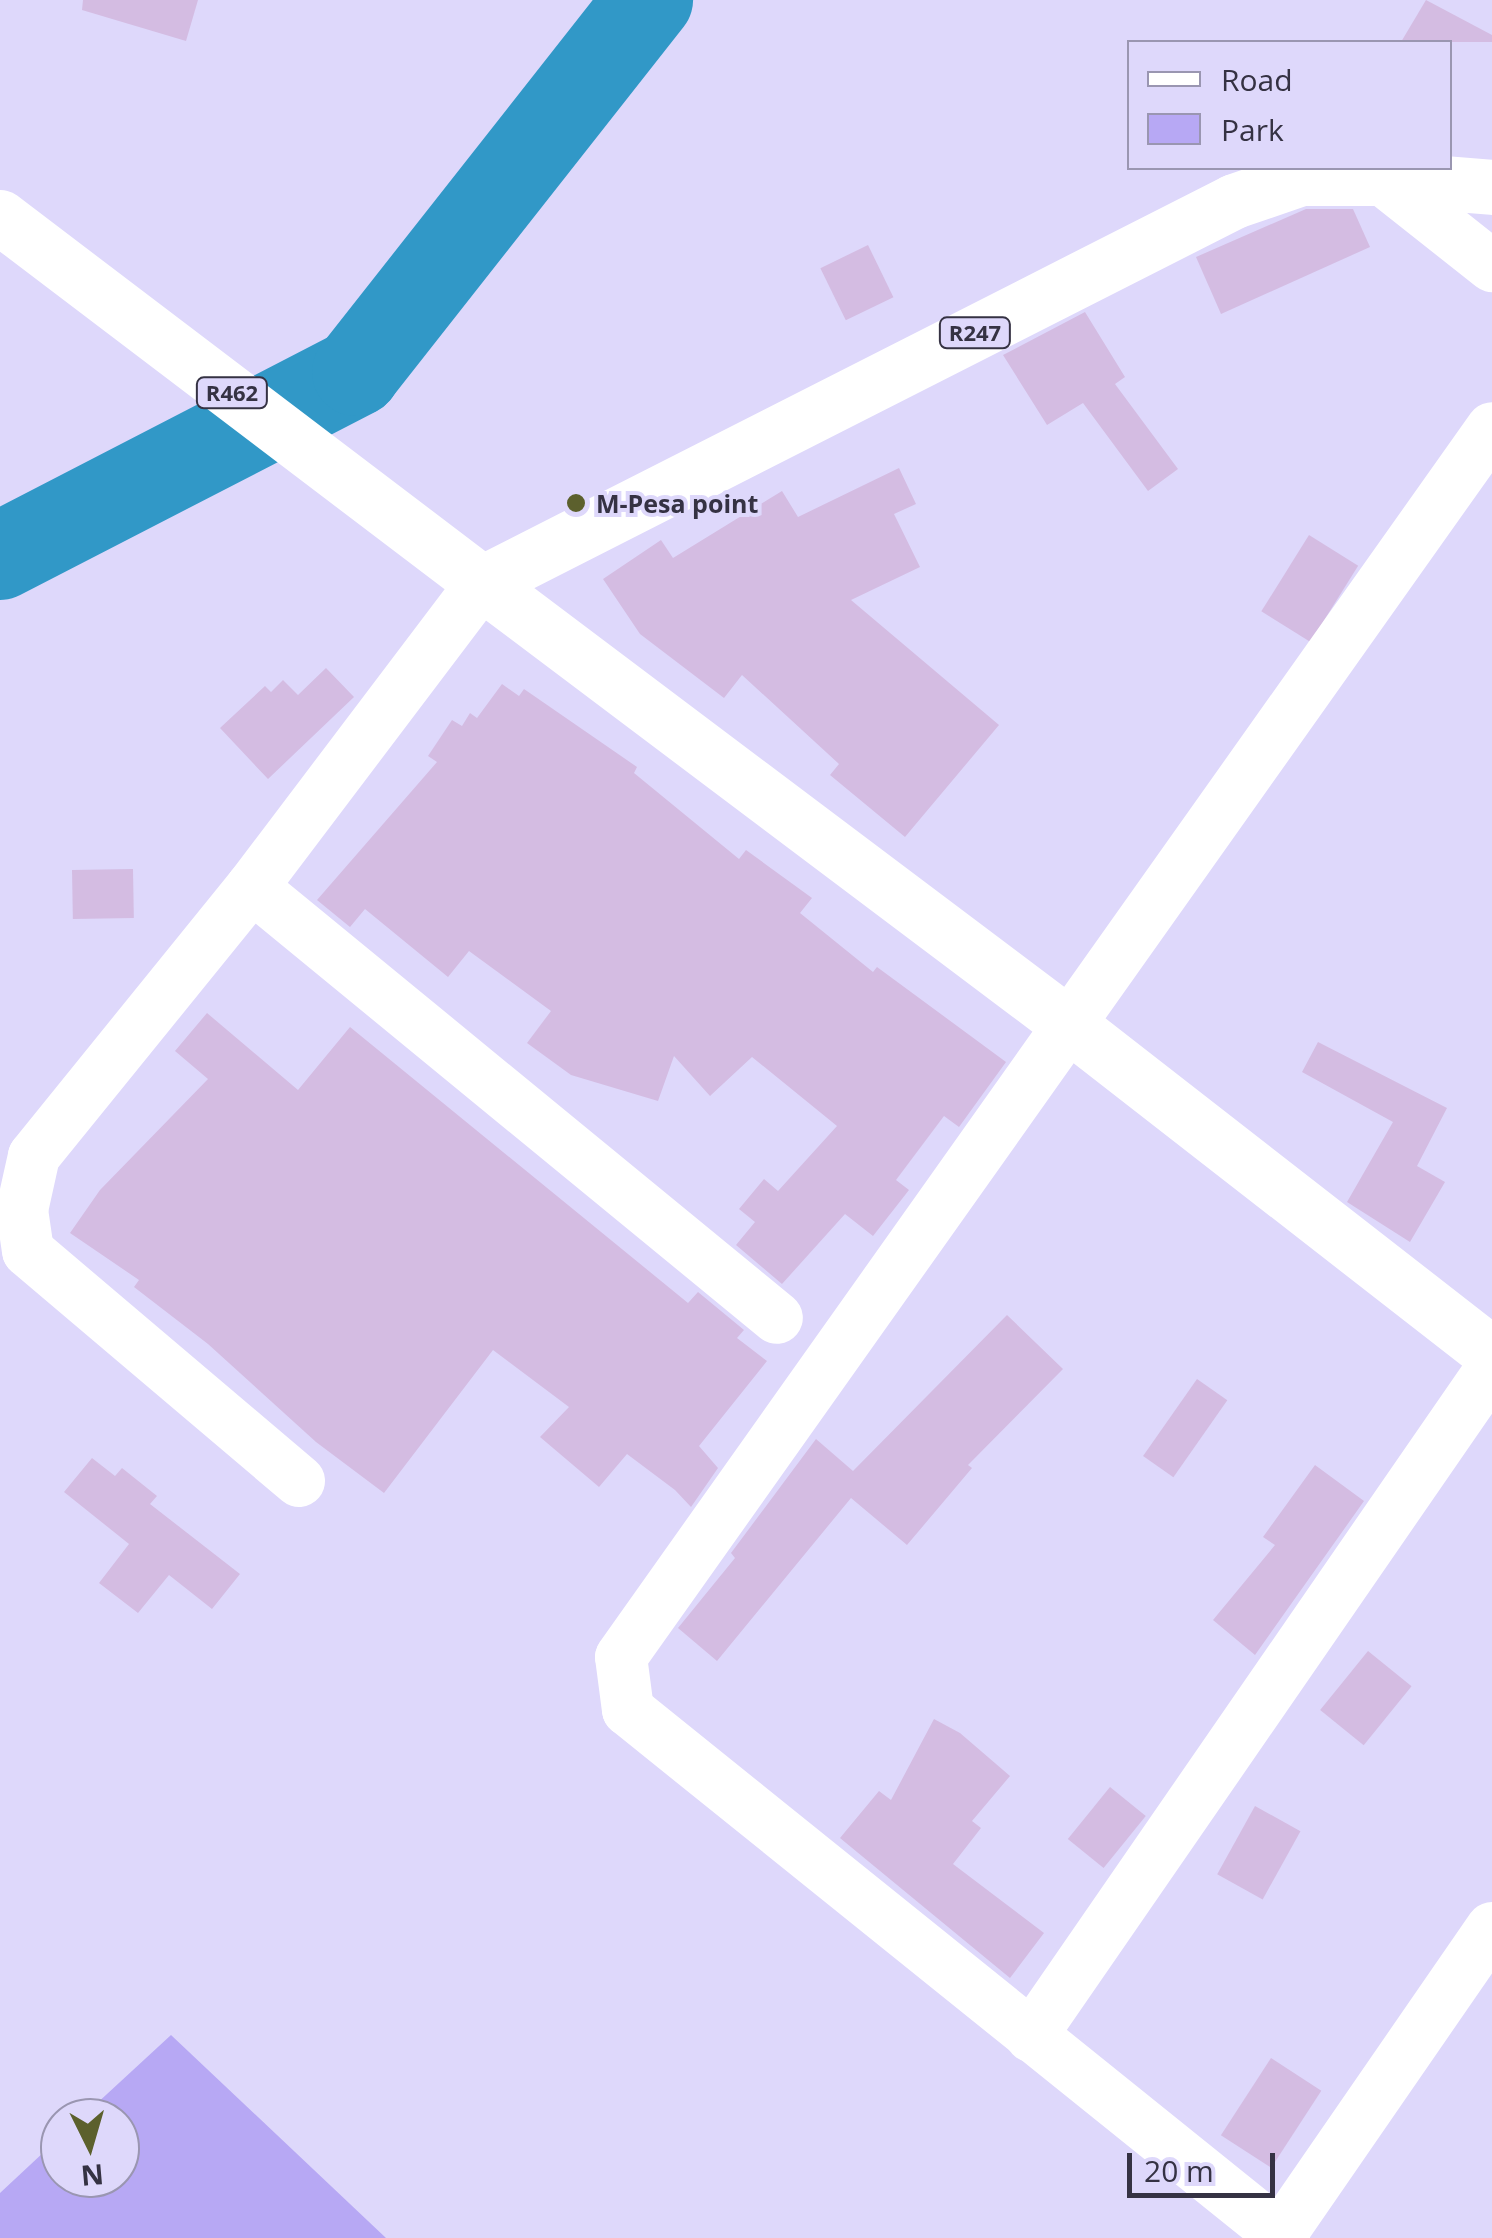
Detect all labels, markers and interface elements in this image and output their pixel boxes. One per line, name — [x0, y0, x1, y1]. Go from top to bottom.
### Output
legend — [1127, 40, 1452, 170]
text: Road — [1221, 59, 1293, 100]
text: Park — [1221, 109, 1284, 150]
road number: R247 — [938, 316, 1012, 350]
road number: R462 — [194, 376, 270, 410]
place label: M-Pesa point — [596, 488, 758, 518]
marker: M-Pesa point — [565, 492, 587, 514]
north arrow — [40, 2098, 140, 2198]
scale bar — [1132, 2133, 1280, 2195]
text: 20 m — [1144, 2150, 1214, 2191]
text: N — [79, 2156, 105, 2196]

